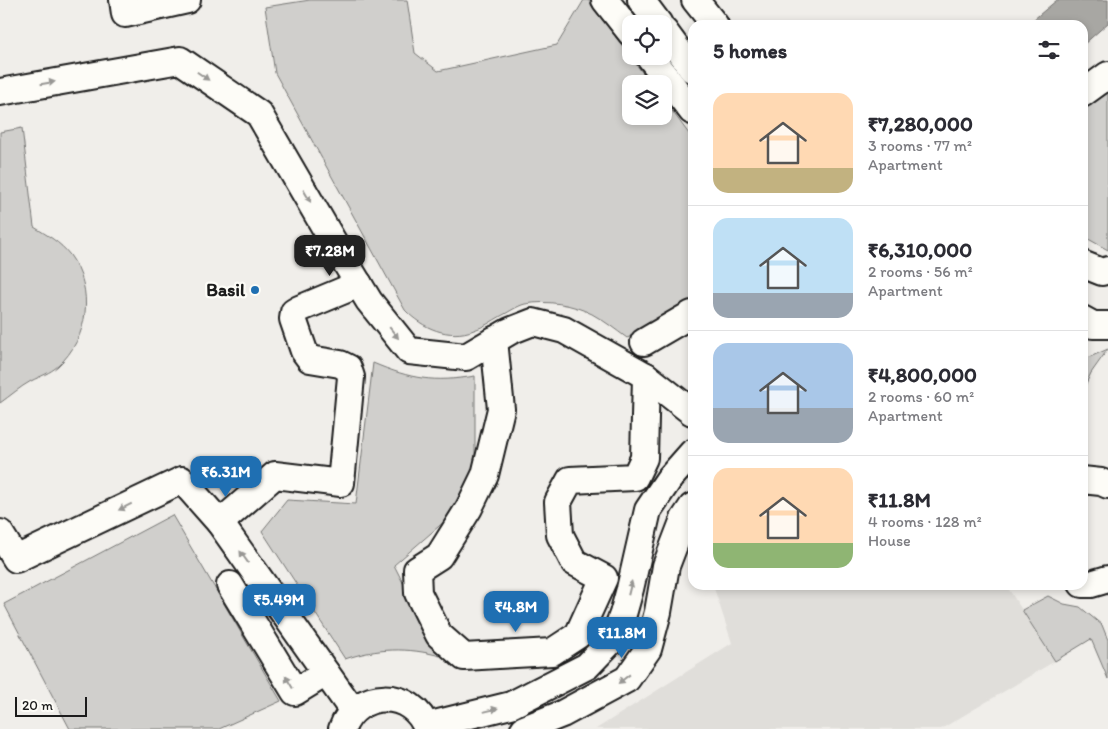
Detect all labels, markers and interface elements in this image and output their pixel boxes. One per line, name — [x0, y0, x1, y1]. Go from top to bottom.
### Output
map controls — [622, 15, 672, 125]
button: locate — [622, 15, 672, 65]
icon: filters — [1035, 36, 1063, 64]
text: 5 homes — [713, 38, 787, 63]
one-way arrow — [197, 71, 210, 81]
button: layers — [622, 75, 672, 125]
one-way arrow — [40, 79, 56, 87]
text: ₹7,280,000 — [868, 111, 973, 136]
icon: home — [753, 113, 813, 173]
text: 3 rooms · 77 m² — [868, 136, 972, 155]
text: Apartment — [868, 155, 943, 174]
one-way arrow — [303, 189, 311, 203]
pin: ₹7.28M — [289, 234, 371, 277]
text: ₹6,310,000 — [868, 237, 972, 262]
icon: home — [753, 238, 813, 298]
text: ₹7.28M — [305, 241, 355, 260]
text: 2 rooms · 56 m² — [868, 262, 973, 281]
place label: Basil — [206, 279, 246, 301]
text: Apartment — [868, 281, 943, 300]
marker: Basil — [249, 284, 261, 296]
one-way arrow — [389, 326, 400, 339]
text: ₹4,800,000 — [868, 362, 977, 387]
icon: home — [753, 363, 813, 423]
text: 2 rooms · 60 m² — [868, 387, 974, 406]
text: Apartment — [868, 406, 943, 425]
pin: ₹6.31M — [185, 456, 267, 498]
text: ₹6.31M — [202, 462, 250, 481]
text: ₹11.8M — [868, 487, 931, 512]
icon: home — [753, 488, 813, 548]
one-way arrow — [118, 503, 132, 511]
text: 4 rooms · 128 m² — [868, 512, 982, 531]
text: House — [868, 531, 911, 550]
one-way arrow — [239, 550, 249, 564]
one-way arrow — [626, 581, 634, 596]
pin: ₹5.49M — [238, 584, 320, 626]
text: ₹5.49M — [254, 590, 304, 609]
pin: ₹4.8M — [481, 590, 551, 633]
text: ₹4.8M — [495, 597, 537, 616]
pin: ₹11.8M — [581, 616, 663, 659]
text: ₹11.8M — [598, 623, 646, 642]
one-way arrow — [617, 674, 631, 684]
one-way arrow — [284, 675, 293, 688]
scale bar — [15, 694, 88, 717]
text: 20 m — [22, 697, 53, 714]
one-way arrow — [483, 706, 498, 714]

